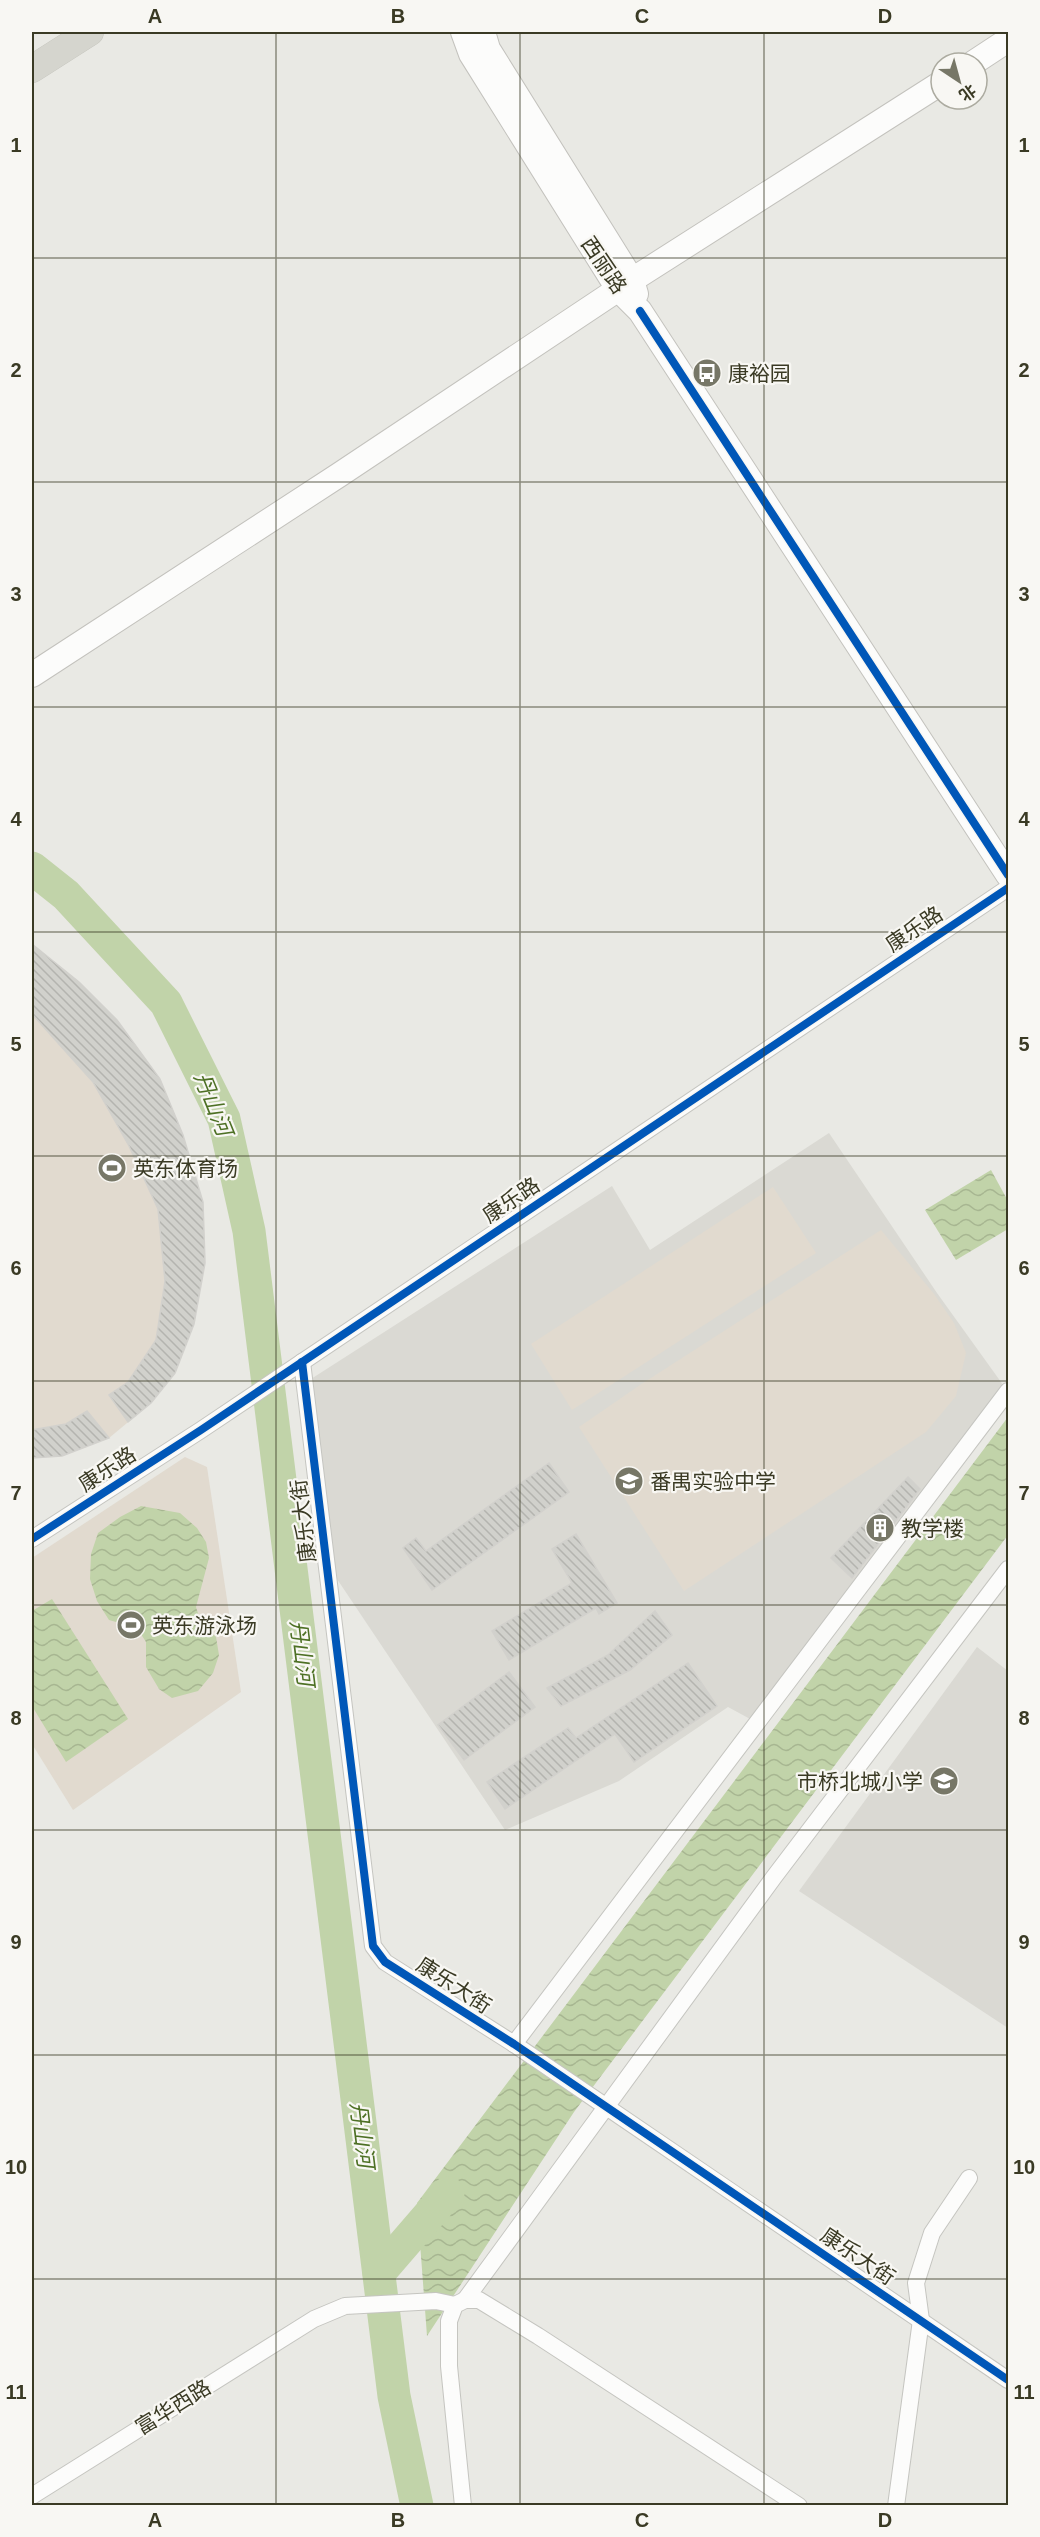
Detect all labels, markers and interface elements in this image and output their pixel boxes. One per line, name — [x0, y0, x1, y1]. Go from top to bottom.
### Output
text: A — [148, 5, 162, 27]
text: B — [391, 5, 405, 27]
text: C — [635, 5, 649, 27]
text: D — [878, 5, 892, 27]
north arrow — [929, 51, 989, 111]
text: 北 — [956, 81, 979, 104]
text: 1 — [10, 134, 22, 156]
text: 1 — [1018, 134, 1030, 156]
street label: 西丽路 — [577, 232, 631, 298]
bus stop icon: 康裕园 — [691, 357, 723, 389]
text: 2 — [10, 359, 22, 381]
text: 2 — [1018, 359, 1030, 381]
place label: 康裕园 — [728, 362, 791, 385]
text: 3 — [10, 583, 22, 605]
text: 3 — [1018, 583, 1030, 605]
text: 4 — [10, 808, 22, 830]
text: 4 — [1018, 808, 1030, 830]
street label: 康乐路 — [881, 902, 947, 956]
text: 5 — [10, 1033, 22, 1055]
text: 5 — [1018, 1033, 1030, 1055]
water label: 丹山河 — [189, 1069, 238, 1143]
sports icon: 英东体育场 — [96, 1152, 128, 1184]
place label: 英东体育场 — [133, 1157, 238, 1180]
street label: 康乐路 — [478, 1173, 544, 1227]
text: 6 — [10, 1257, 22, 1279]
text: 6 — [1018, 1257, 1030, 1279]
street label: 康乐路 — [74, 1442, 140, 1496]
school or university icon: 番禺实验中学 — [613, 1465, 645, 1497]
place label: 番禺实验中学 — [650, 1470, 776, 1493]
street label: 康乐大街 — [286, 1478, 320, 1564]
text: 7 — [10, 1482, 22, 1504]
text: 7 — [1018, 1482, 1030, 1504]
building icon: 教学楼 — [864, 1512, 896, 1544]
place label: 教学楼 — [901, 1517, 964, 1540]
sports icon: 英东游泳场 — [115, 1609, 147, 1641]
place label: 英东游泳场 — [152, 1614, 257, 1637]
water label: 丹山河 — [286, 1619, 319, 1691]
text: 8 — [10, 1707, 22, 1729]
text: 8 — [1018, 1707, 1030, 1729]
school or university icon: 市桥北城小学 — [928, 1765, 960, 1797]
place label: 市桥北城小学 — [797, 1770, 923, 1793]
text: 9 — [10, 1931, 22, 1953]
text: 9 — [1018, 1931, 1030, 1953]
street label: 康乐大街 — [413, 1952, 495, 2018]
water label: 丹山河 — [346, 2101, 379, 2173]
text: 10 — [5, 2156, 27, 2178]
text: 10 — [1013, 2156, 1035, 2178]
street label: 康乐大街 — [817, 2223, 899, 2289]
street label: 富华西路 — [131, 2375, 215, 2439]
text: 11 — [5, 2381, 27, 2403]
text: 11 — [1013, 2381, 1035, 2403]
text: A — [148, 2509, 162, 2531]
text: B — [391, 2509, 405, 2531]
text: C — [635, 2509, 649, 2531]
text: D — [878, 2509, 892, 2531]

